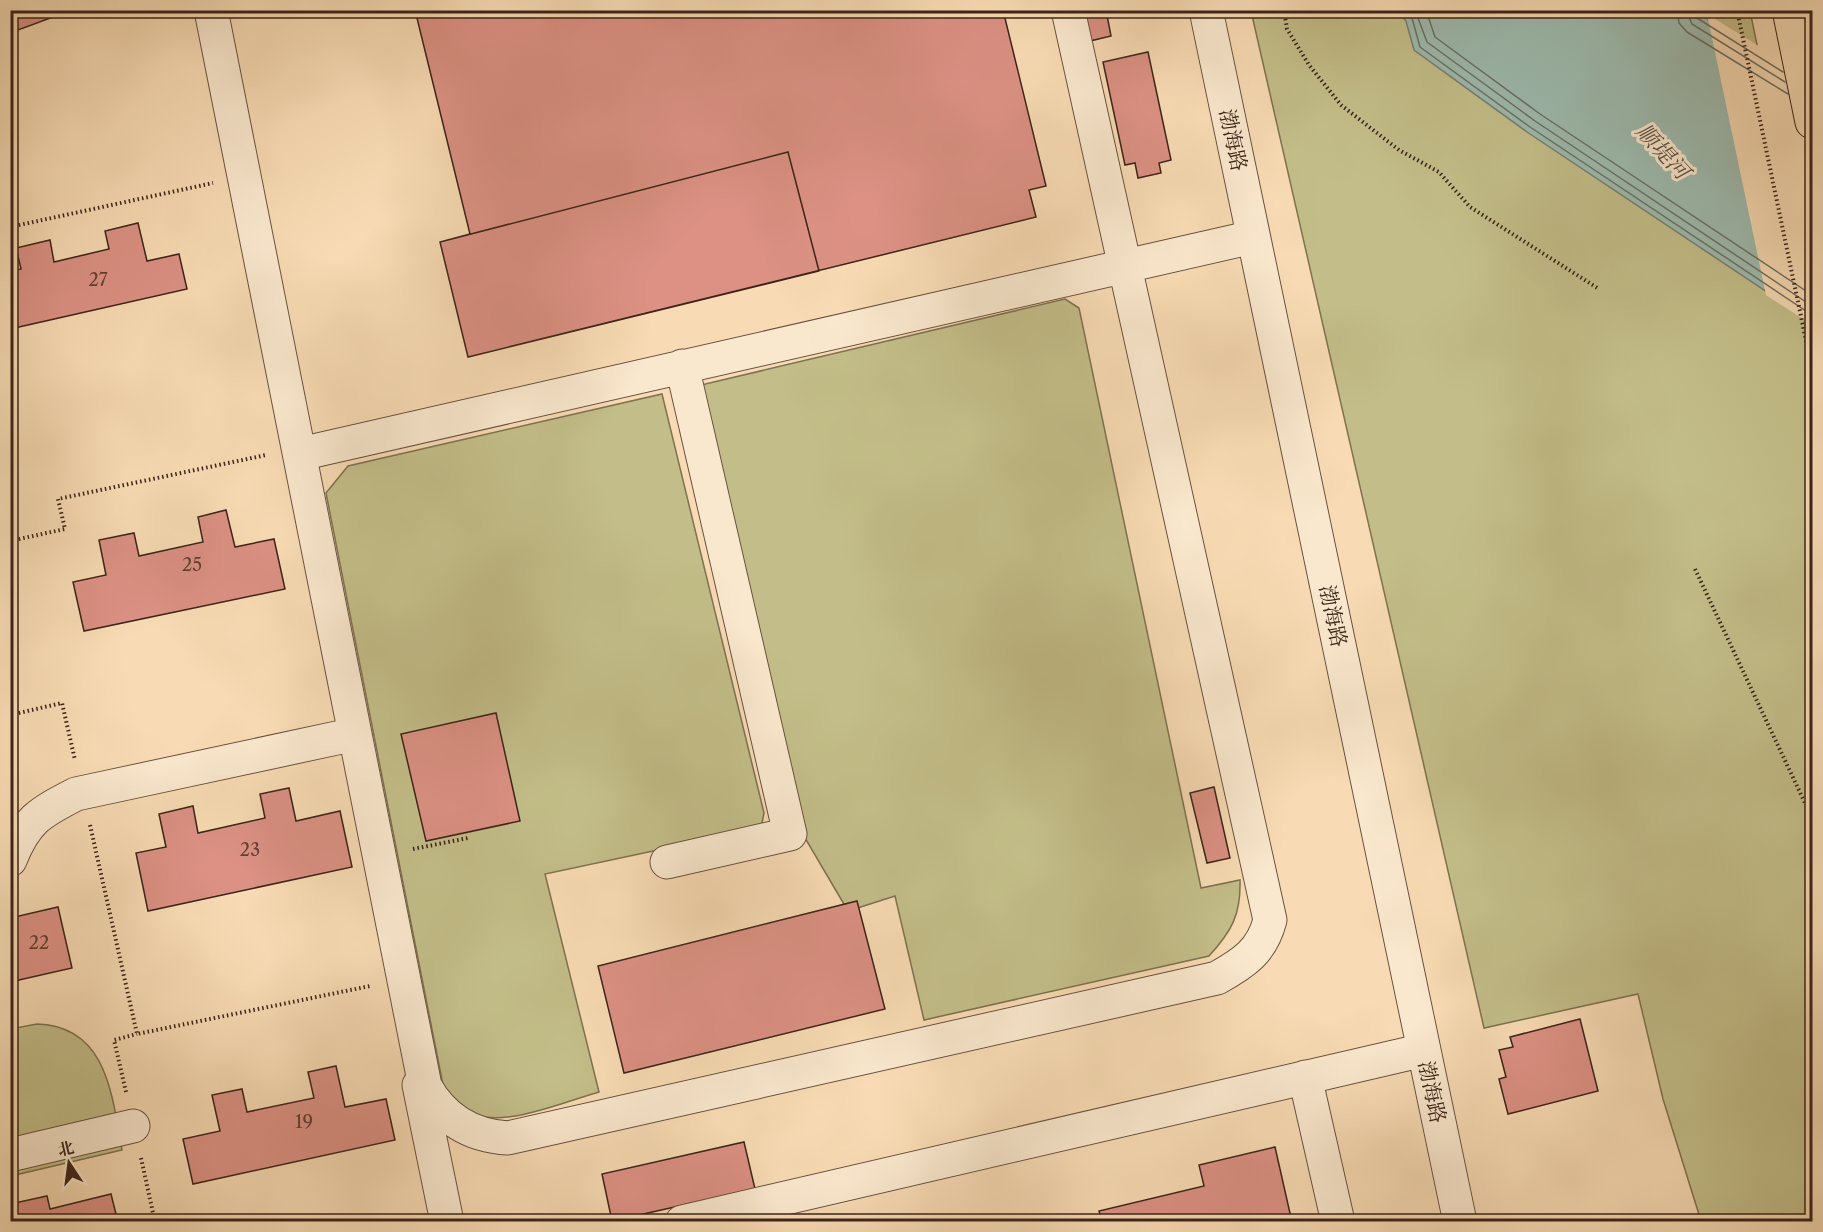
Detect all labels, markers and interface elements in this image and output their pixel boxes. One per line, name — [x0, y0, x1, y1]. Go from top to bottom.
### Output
street label: 渤海路 — [1215, 106, 1252, 173]
water label: 顺堤河 — [1630, 118, 1698, 188]
house number: 27 — [88, 269, 108, 291]
house number: 25 — [182, 554, 202, 576]
street label: 渤海路 — [1315, 582, 1352, 649]
house number: 23 — [240, 839, 260, 861]
house number: 22 — [29, 932, 49, 954]
street label: 渤海路 — [1414, 1058, 1451, 1125]
house number: 19 — [295, 1111, 313, 1133]
north arrow — [39, 1133, 99, 1193]
text: 北 — [56, 1137, 76, 1160]

